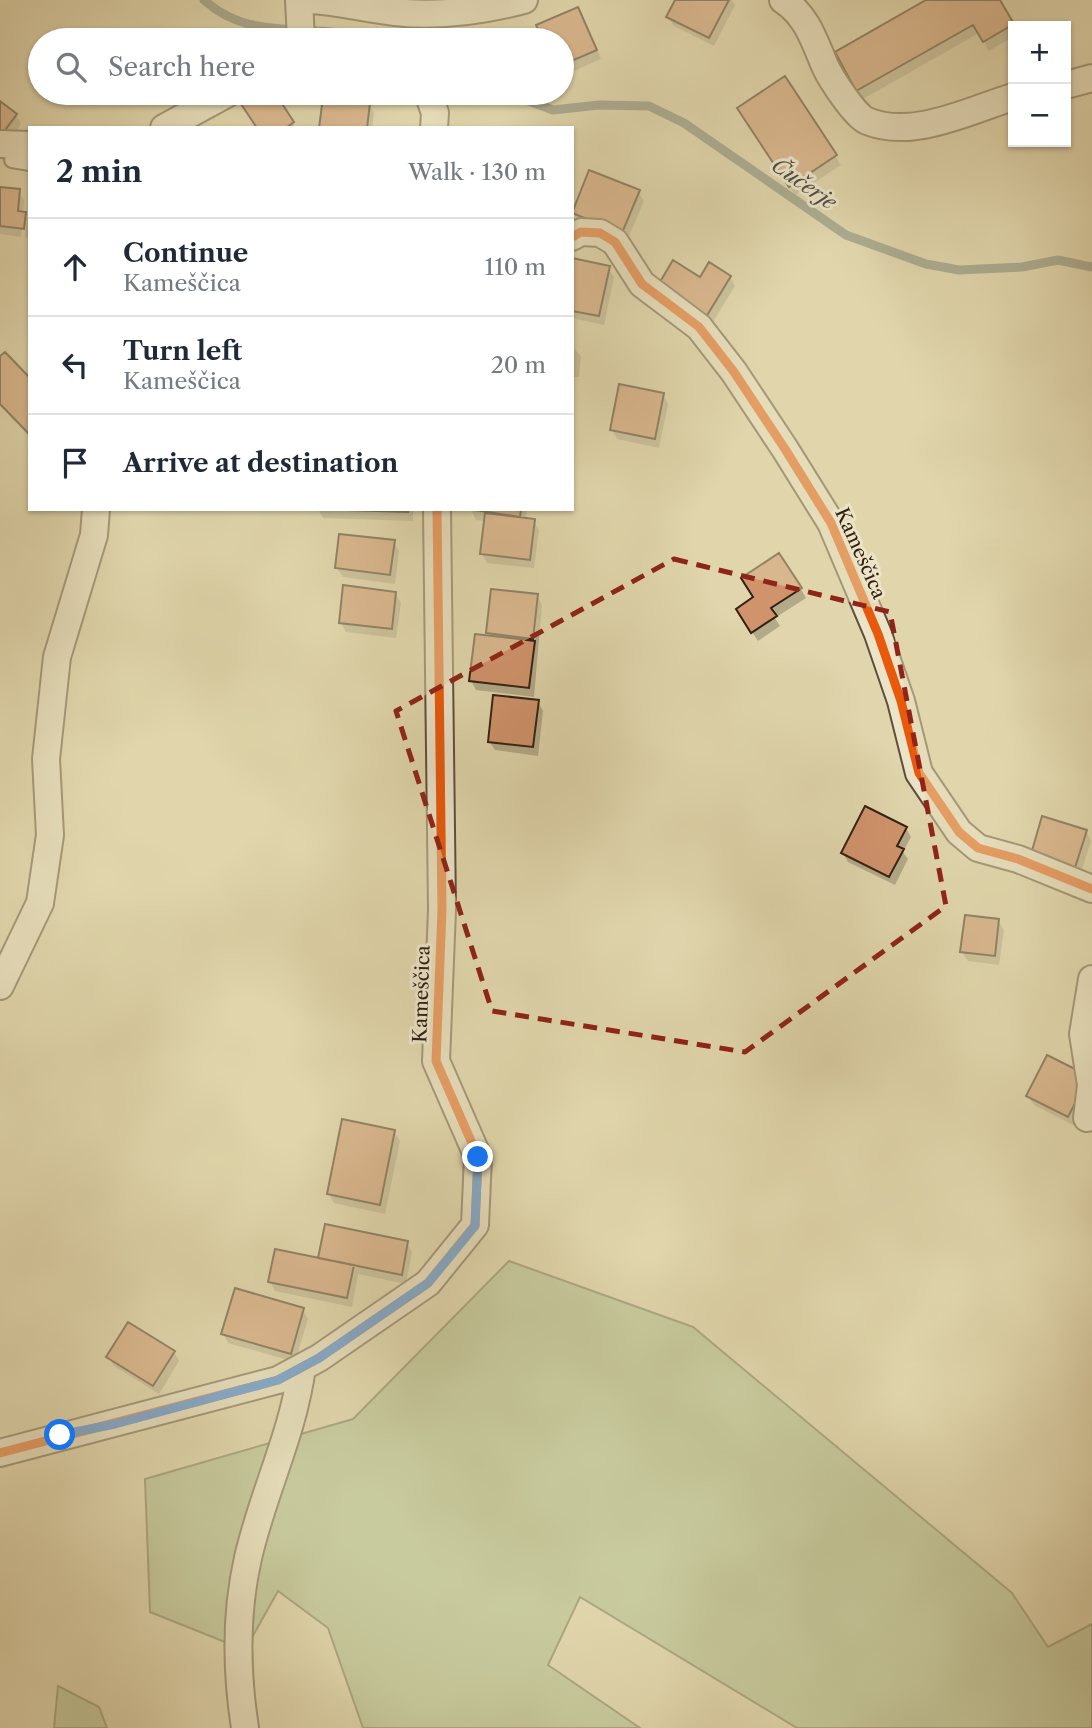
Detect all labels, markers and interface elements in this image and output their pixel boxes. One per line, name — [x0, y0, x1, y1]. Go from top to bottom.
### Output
map controls — [1008, 21, 1071, 147]
button: + — [1008, 21, 1071, 84]
search box — [28, 28, 574, 105]
icon: search — [52, 48, 90, 86]
text: Search here — [108, 51, 255, 83]
button: − — [1008, 84, 1071, 147]
water label: Čučerje — [767, 152, 842, 215]
text: 2 min — [56, 153, 142, 190]
text: Walk · 130 m — [408, 158, 546, 186]
text: Continue — [123, 237, 248, 269]
icon: ahead — [56, 248, 94, 286]
text: 110 m — [485, 253, 546, 281]
text: Kameščica — [123, 269, 241, 297]
text: Turn left — [123, 335, 242, 367]
icon: left — [56, 346, 94, 384]
text: 20 m — [491, 351, 546, 379]
text: Kameščica — [123, 367, 241, 395]
icon: arrive — [56, 444, 94, 482]
text: Arrive at destination — [123, 447, 398, 479]
street label: Kameščica — [830, 504, 891, 602]
street label: Kameščica — [408, 945, 435, 1043]
route end — [462, 1141, 493, 1172]
route start — [44, 1419, 75, 1450]

